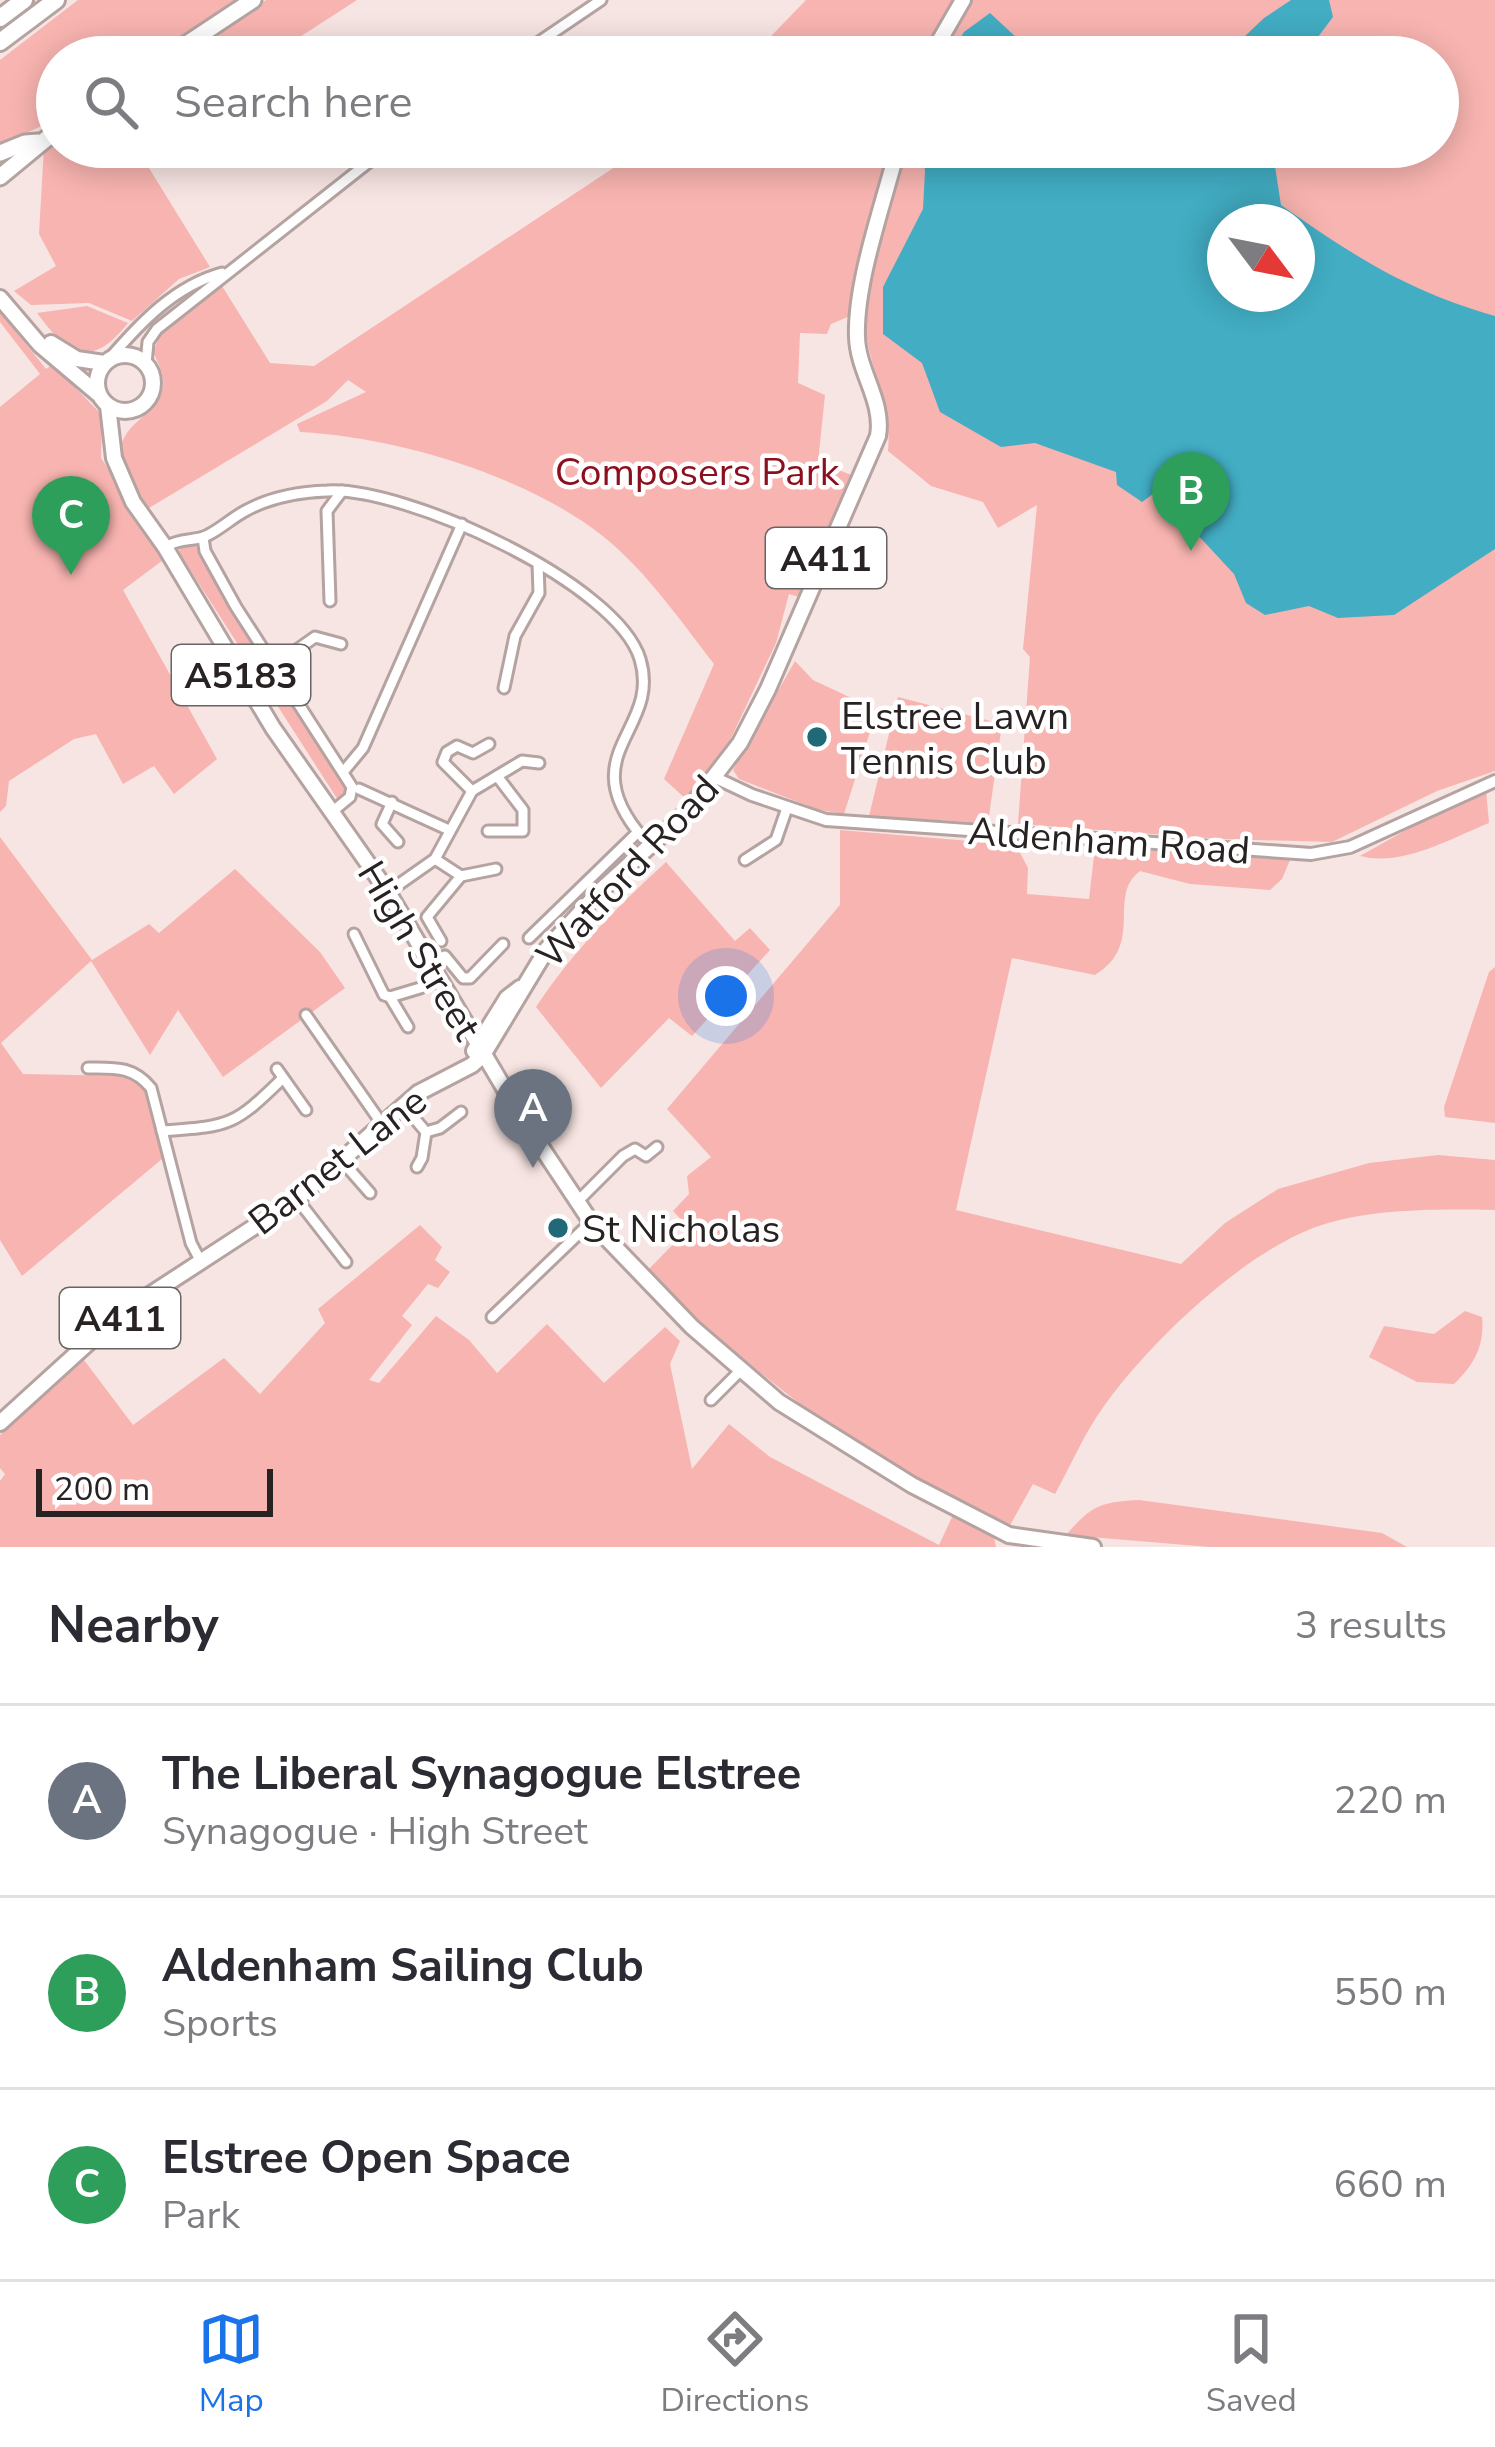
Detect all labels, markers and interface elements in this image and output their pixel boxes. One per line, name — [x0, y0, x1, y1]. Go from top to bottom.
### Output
search box — [36, 36, 1459, 168]
icon: search — [78, 69, 144, 135]
text: Search here — [174, 72, 413, 133]
north arrow — [1207, 204, 1315, 312]
park label: Composers Park — [555, 446, 840, 499]
pin: B — [1152, 452, 1230, 551]
pin: C — [32, 476, 110, 575]
road number: A411 — [766, 528, 886, 588]
road number: A5183 — [172, 645, 310, 705]
place label: Elstree Lawn Tennis Club — [841, 690, 1069, 788]
marker: Elstree Lawn Tennis Club — [804, 724, 830, 750]
street label: Watford Road — [525, 764, 732, 980]
street label: Aldenham Road — [966, 805, 1252, 878]
street label: High Street — [344, 851, 493, 1051]
your location — [696, 966, 756, 1026]
pin: A — [494, 1069, 572, 1168]
street label: Barnet Lane — [238, 1075, 438, 1247]
place label: St Nicholas — [582, 1203, 780, 1256]
marker: St Nicholas — [545, 1215, 571, 1241]
road number: A411 — [60, 1288, 180, 1348]
scale bar — [36, 1463, 273, 1516]
text: 200 m — [54, 1467, 150, 1512]
text: Nearby — [48, 1590, 219, 1660]
text: 3 results — [1295, 1599, 1447, 1652]
text: The Liberal Synagogue Elstree — [162, 1744, 801, 1805]
text: A — [72, 1774, 102, 1827]
text: 220 m — [1333, 1774, 1447, 1827]
text: Synagogue · High Street — [162, 1805, 588, 1858]
text: Aldenham Sailing Club — [162, 1936, 644, 1997]
text: B — [74, 1966, 100, 2019]
text: 550 m — [1333, 1966, 1447, 2019]
text: Sports — [162, 1997, 278, 2050]
text: Elstree Open Space — [162, 2128, 571, 2189]
text: C — [74, 2158, 100, 2211]
text: 660 m — [1333, 2158, 1447, 2211]
text: Park — [162, 2189, 240, 2242]
tab: Map — [198, 2306, 264, 2423]
tab: Directions — [661, 2306, 809, 2423]
tab: Saved — [1206, 2306, 1297, 2423]

